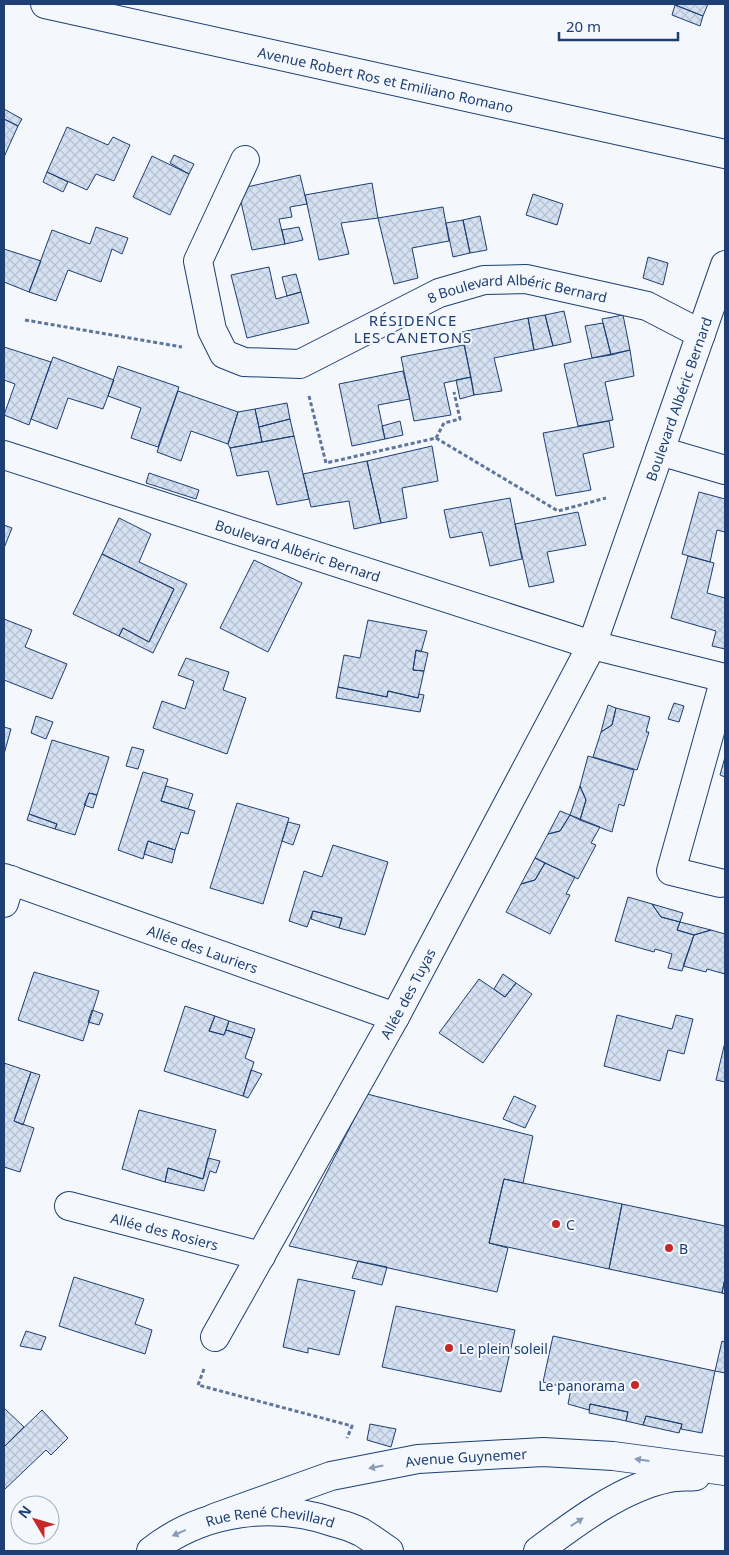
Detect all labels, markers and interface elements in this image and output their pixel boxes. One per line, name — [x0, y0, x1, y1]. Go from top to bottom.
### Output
scale bar — [559, 10, 678, 42]
text: 20 m — [566, 16, 601, 36]
street label: Avenue Robert Ros et Emiliano Romano — [256, 42, 515, 117]
text: 8 Boulevard Albéric Bernard — [424, 269, 609, 307]
street label: 8 Boulevard Albéric Bernard — [426, 290, 610, 310]
district label: RÉSIDENCE LES CANETONS — [354, 310, 472, 347]
street label: Boulevard Albéric Bernard — [641, 314, 716, 483]
street label: Boulevard Albéric Bernard — [213, 514, 383, 586]
street label: Allée des Lauriers — [145, 920, 261, 977]
street label: Allée des Tuyas — [375, 944, 439, 1042]
street label: Allée des Rosiers — [109, 1208, 221, 1254]
place label: C — [566, 1215, 575, 1234]
marker: C — [550, 1218, 562, 1230]
place label: B — [679, 1239, 688, 1258]
marker: B — [663, 1242, 675, 1254]
place label: Le plein soleil — [459, 1339, 548, 1358]
marker: Le plein soleil — [443, 1342, 455, 1354]
place label: Le panorama — [538, 1376, 625, 1395]
marker: Le panorama — [629, 1379, 641, 1391]
street label: Avenue Guynemer — [403, 1443, 528, 1471]
one-way arrow — [634, 1456, 650, 1464]
one-way arrow — [368, 1464, 384, 1472]
north arrow — [10, 1495, 60, 1545]
text: N — [13, 1501, 35, 1522]
street label: Rue René Chevillard — [203, 1502, 337, 1531]
one-way arrow — [570, 1518, 584, 1527]
one-way arrow — [172, 1530, 186, 1538]

